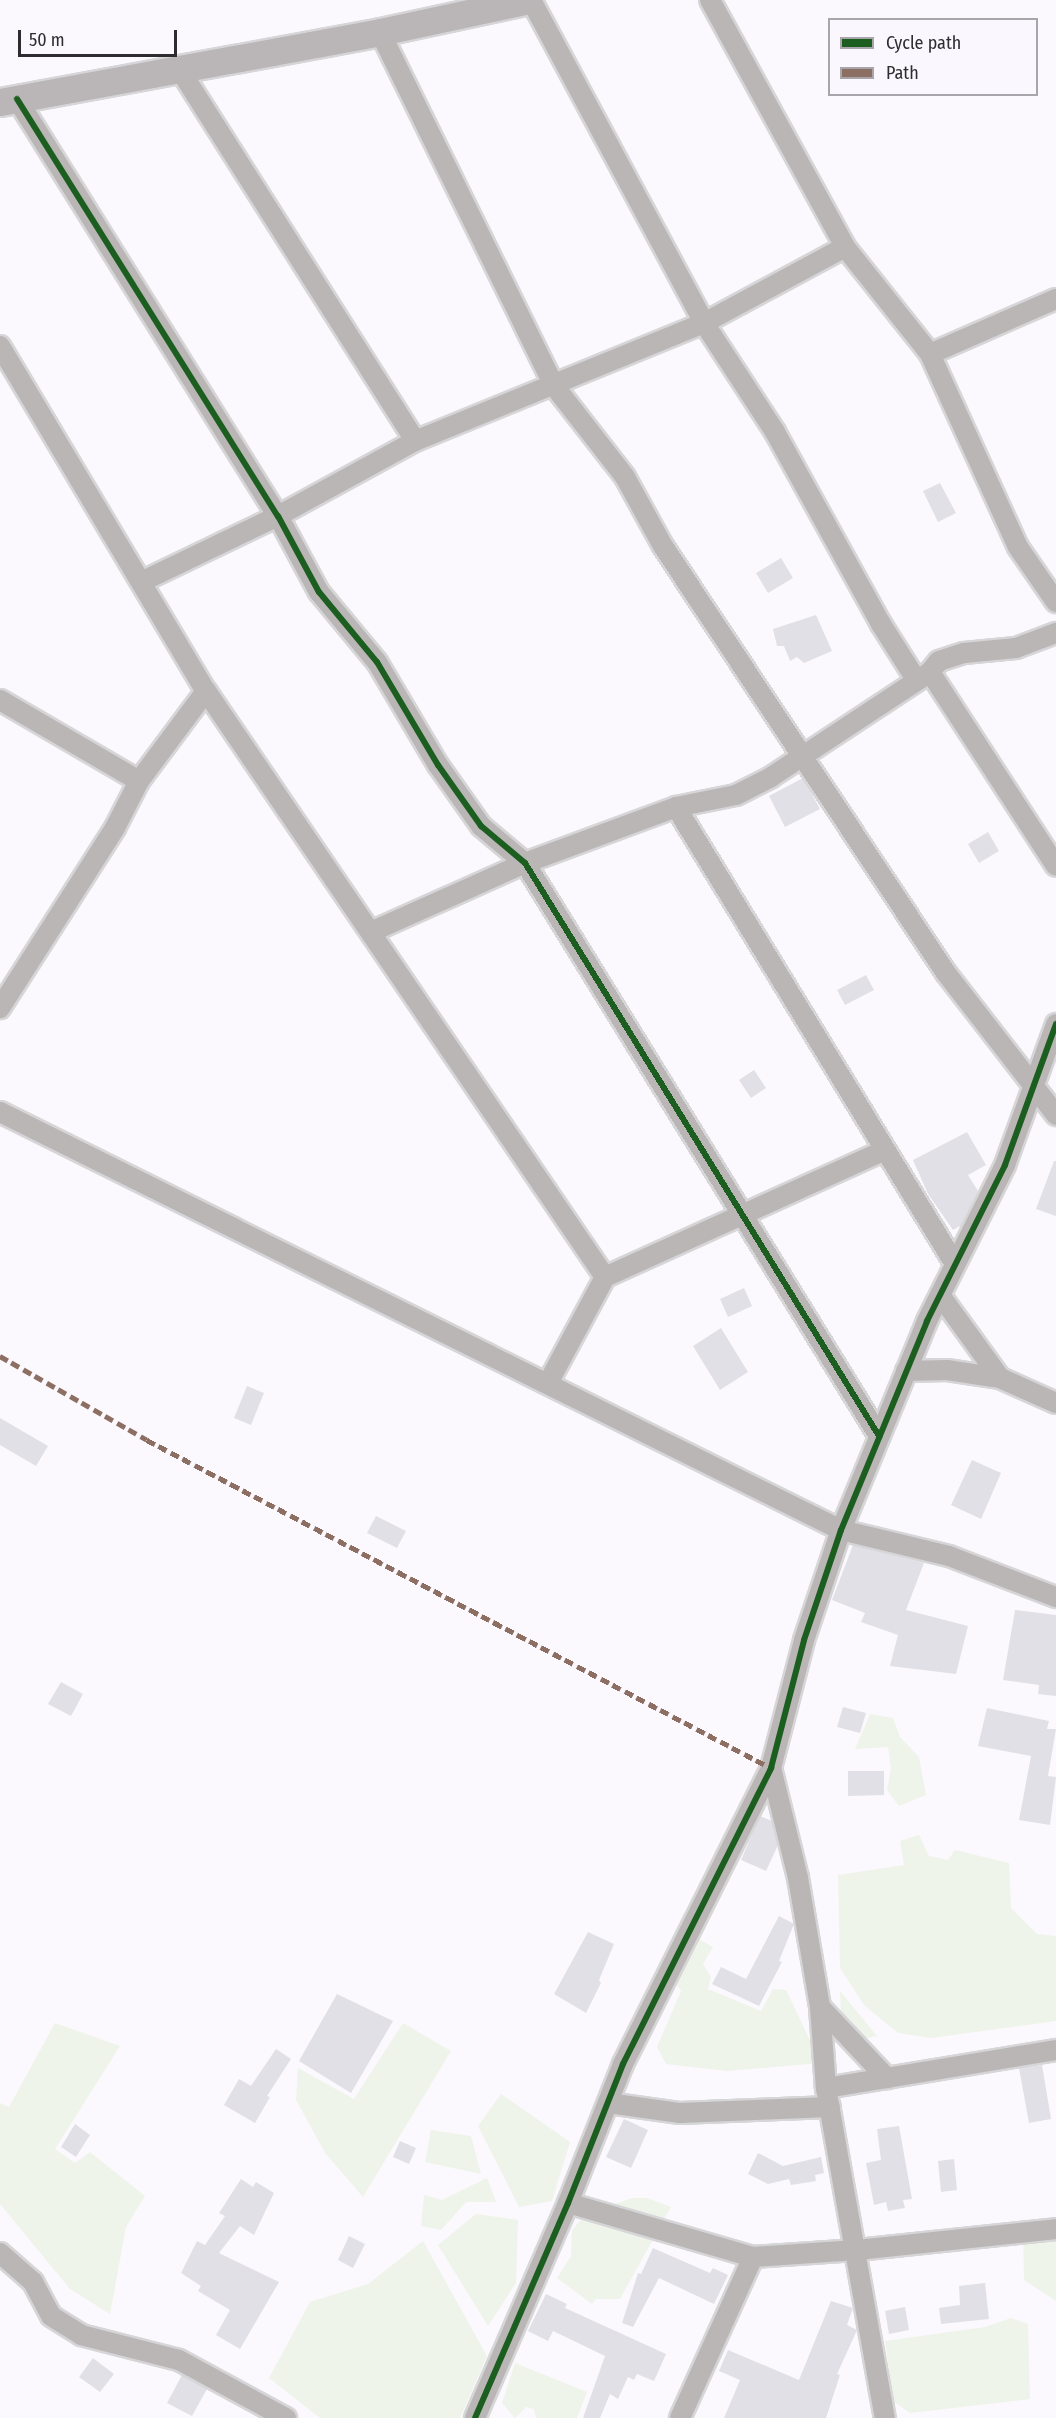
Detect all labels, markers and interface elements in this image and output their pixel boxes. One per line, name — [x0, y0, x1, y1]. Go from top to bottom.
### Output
scale bar — [21, 18, 180, 56]
legend — [828, 18, 1038, 96]
text: 50 m — [29, 29, 65, 51]
text: Cycle path — [886, 32, 961, 54]
text: Path — [886, 62, 919, 84]

